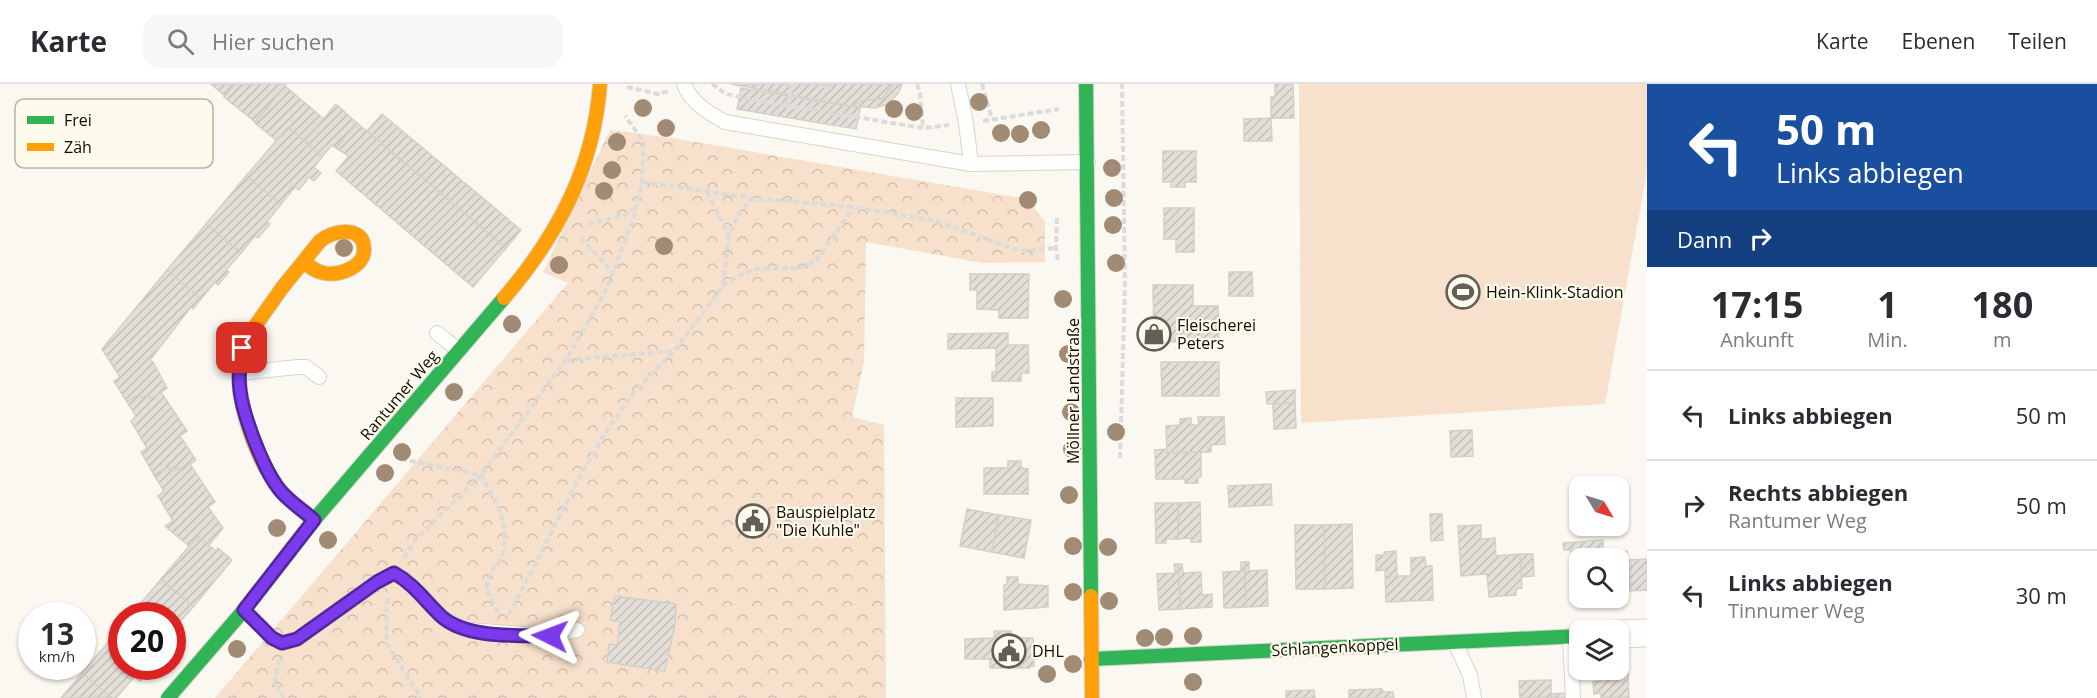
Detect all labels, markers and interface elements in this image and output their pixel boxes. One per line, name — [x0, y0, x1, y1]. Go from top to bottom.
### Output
search box — [143, 14, 563, 68]
text: Karte — [30, 22, 107, 60]
icon: search — [164, 25, 197, 58]
text: Hier suchen — [212, 26, 335, 56]
text: Karte — [1816, 27, 1869, 55]
text: Ebenen — [1902, 27, 1975, 55]
text: Teilen — [2008, 27, 2067, 55]
legend — [15, 99, 213, 168]
text: 50 m — [1776, 100, 1876, 157]
icon: left — [1677, 108, 1755, 186]
text: Frei — [64, 109, 92, 131]
text: Zäh — [64, 136, 92, 158]
text: Links abbiegen — [1776, 154, 1964, 191]
icon: right — [1744, 222, 1777, 255]
text: Dann — [1677, 224, 1732, 254]
sports icon: Hein-Klink-Stadion — [1445, 274, 1481, 310]
text: 17:15 — [1711, 280, 1803, 329]
text: 1 — [1877, 280, 1898, 329]
text: 180 — [1971, 280, 2033, 329]
place label: Hein-Klink-Stadion — [1486, 281, 1624, 303]
place label: Fleischerei Peters — [1177, 314, 1256, 354]
shop icon: Fleischerei Peters — [1136, 316, 1172, 352]
street label: Möllner Landstraße — [1062, 318, 1084, 464]
pin — [216, 322, 267, 373]
text: Ankunft — [1720, 326, 1794, 353]
text: Min. — [1867, 326, 1908, 353]
text: m — [1993, 326, 2012, 353]
icon: arrive — [225, 331, 258, 364]
street label: Rantumer Weg — [355, 345, 443, 445]
icon: left — [1677, 399, 1710, 432]
text: Links abbiegen — [1728, 400, 1893, 430]
text: 50 m — [2016, 400, 2067, 430]
north arrow — [1569, 476, 1629, 536]
map controls — [1569, 476, 1629, 680]
text: Rechts abbiegen — [1728, 477, 1908, 507]
icon: right — [1677, 489, 1710, 522]
text: 50 m — [2016, 490, 2067, 520]
place label: Bauspielplatz "Die Kuhle" — [776, 501, 875, 541]
public building icon: Bauspielplatz "Die Kuhle" — [735, 503, 771, 539]
text: Rantumer Weg — [1728, 507, 1867, 534]
button: search — [1569, 548, 1629, 608]
text: Links abbiegen — [1728, 567, 1893, 597]
icon: left — [1677, 579, 1710, 612]
text: 30 m — [2016, 580, 2067, 610]
text: Tinnumer Weg — [1728, 597, 1865, 624]
speed limit sign: 20 — [108, 602, 186, 680]
position arrow — [518, 604, 582, 668]
text: 13 — [40, 613, 74, 654]
button: layers — [1569, 620, 1629, 680]
public building icon: DHL — [991, 633, 1027, 669]
street label: Schlangenkoppel — [1271, 633, 1399, 661]
place label: DHL — [1032, 640, 1064, 662]
text: km/h — [39, 646, 75, 666]

